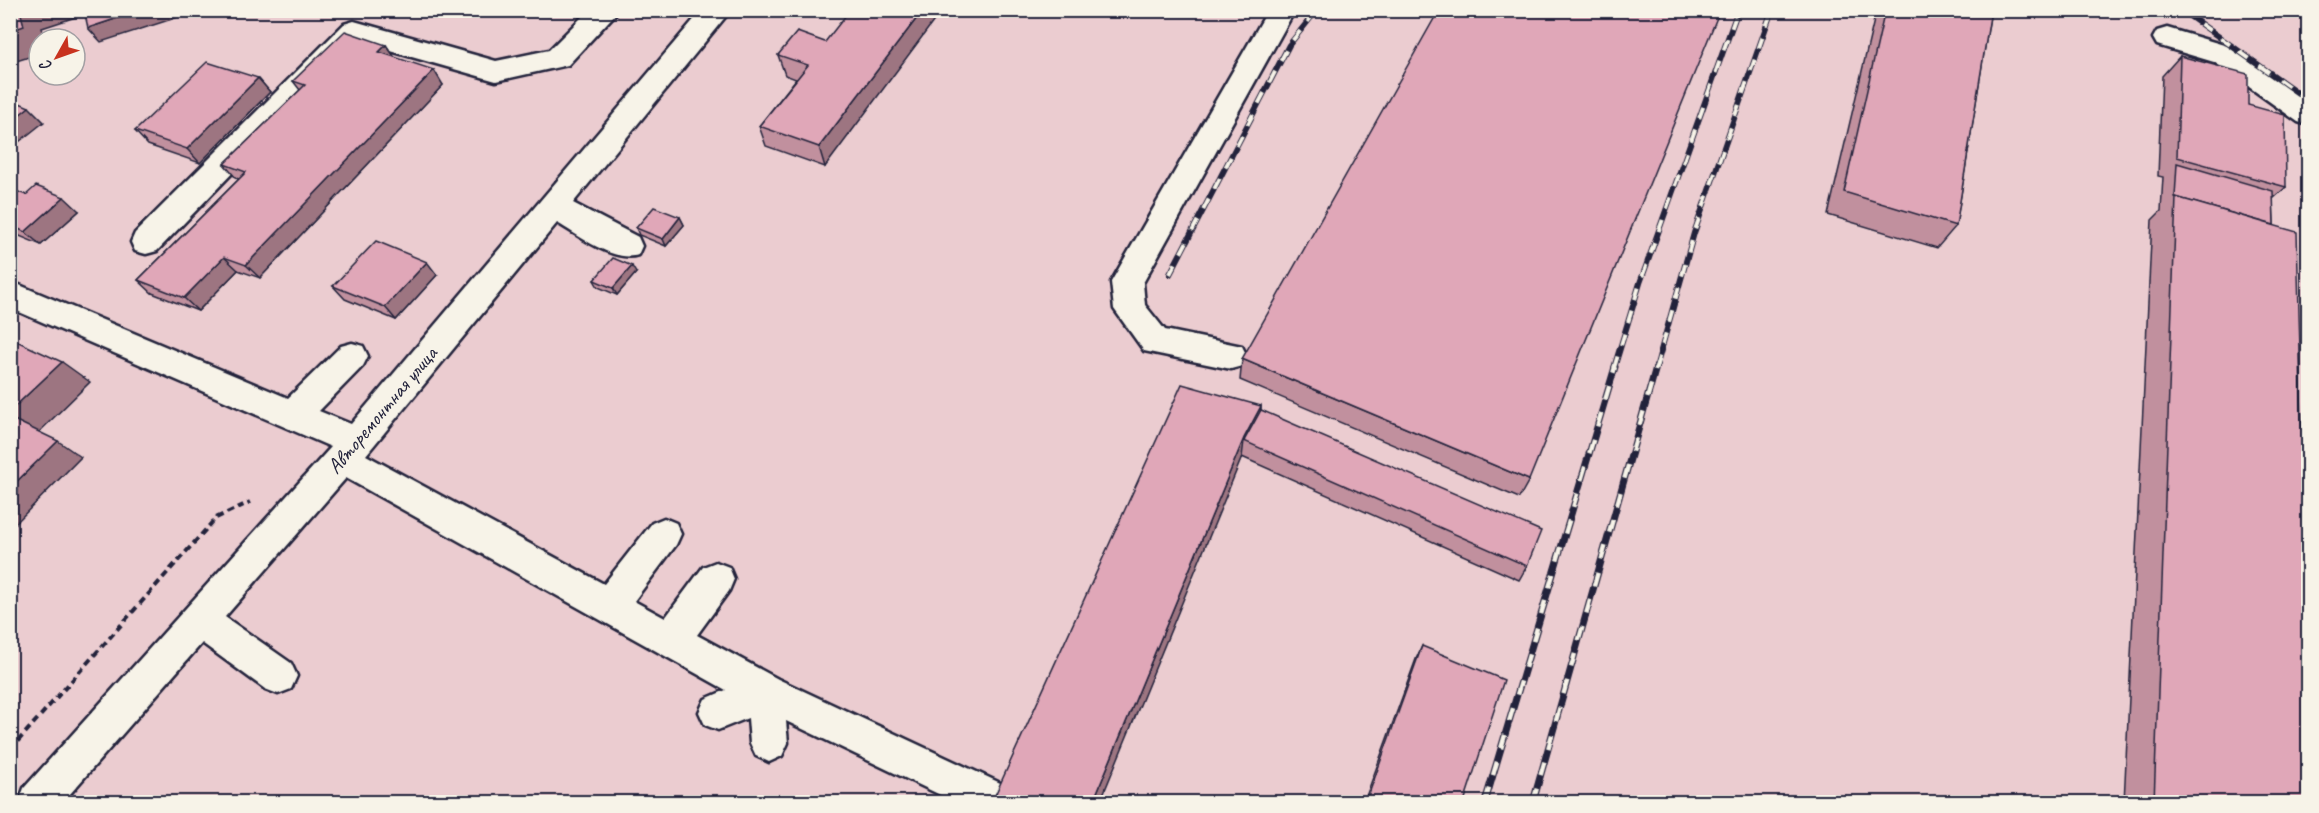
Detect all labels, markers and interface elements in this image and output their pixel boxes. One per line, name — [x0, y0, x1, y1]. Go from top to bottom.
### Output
north arrow — [27, 27, 87, 87]
text: С — [35, 55, 56, 75]
street label: Авторемонтная улица — [321, 340, 444, 479]

